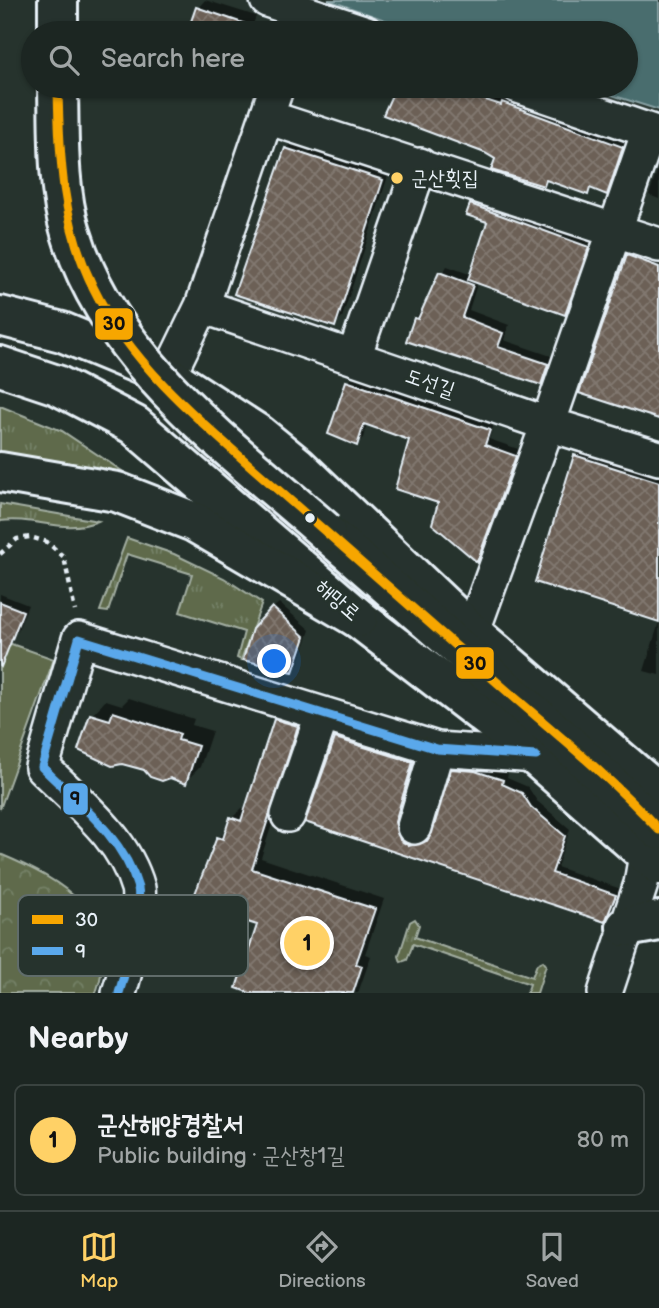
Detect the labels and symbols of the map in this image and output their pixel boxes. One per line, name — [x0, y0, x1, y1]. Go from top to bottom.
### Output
place label: 군산횟집 — [411, 166, 479, 191]
marker: 군산횟집 — [389, 170, 405, 186]
line badge: 30 — [94, 307, 134, 341]
text: 30 — [103, 313, 125, 336]
street label: 도선길 — [402, 363, 458, 403]
unlabelled marker — [303, 511, 317, 525]
street label: 해망로 — [311, 574, 365, 626]
your location — [257, 644, 291, 678]
line badge: 30 — [455, 646, 495, 680]
text: 30 — [464, 653, 486, 676]
line badge: 9 — [62, 782, 89, 816]
text: 9 — [69, 788, 81, 811]
legend — [18, 895, 248, 976]
text: 30 — [75, 909, 98, 932]
pin: 1 — [284, 917, 330, 969]
text: 9 — [75, 941, 86, 964]

